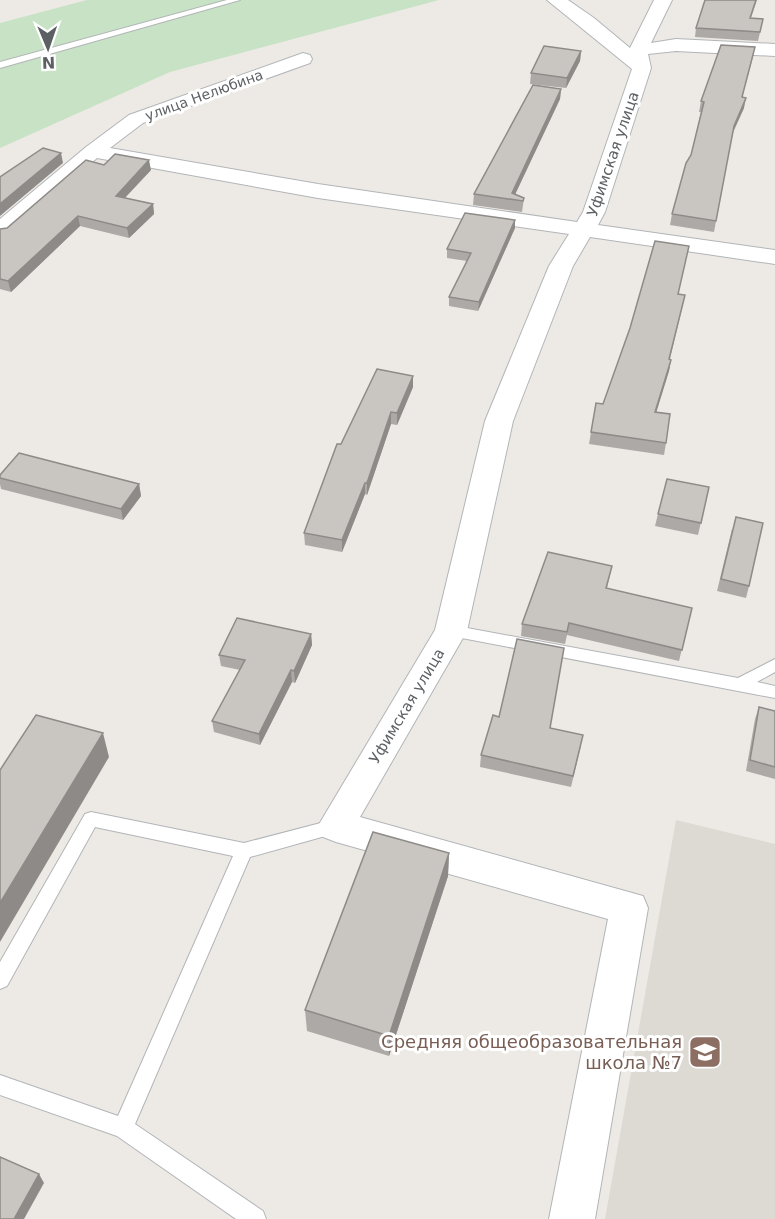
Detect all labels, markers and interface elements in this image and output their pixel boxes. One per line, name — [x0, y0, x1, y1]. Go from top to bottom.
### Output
north arrow — [18, 18, 78, 78]
text: N — [41, 53, 56, 72]
street label: улица Нелюбина — [143, 66, 265, 124]
street label: Уфимская улица — [583, 89, 643, 219]
street label: Уфимская улица — [366, 645, 448, 767]
place label: Средняя общеобразовательная школа №7 — [381, 1031, 682, 1073]
school or university icon: Средняя общеобразовательная школа №7 — [687, 1034, 723, 1070]

